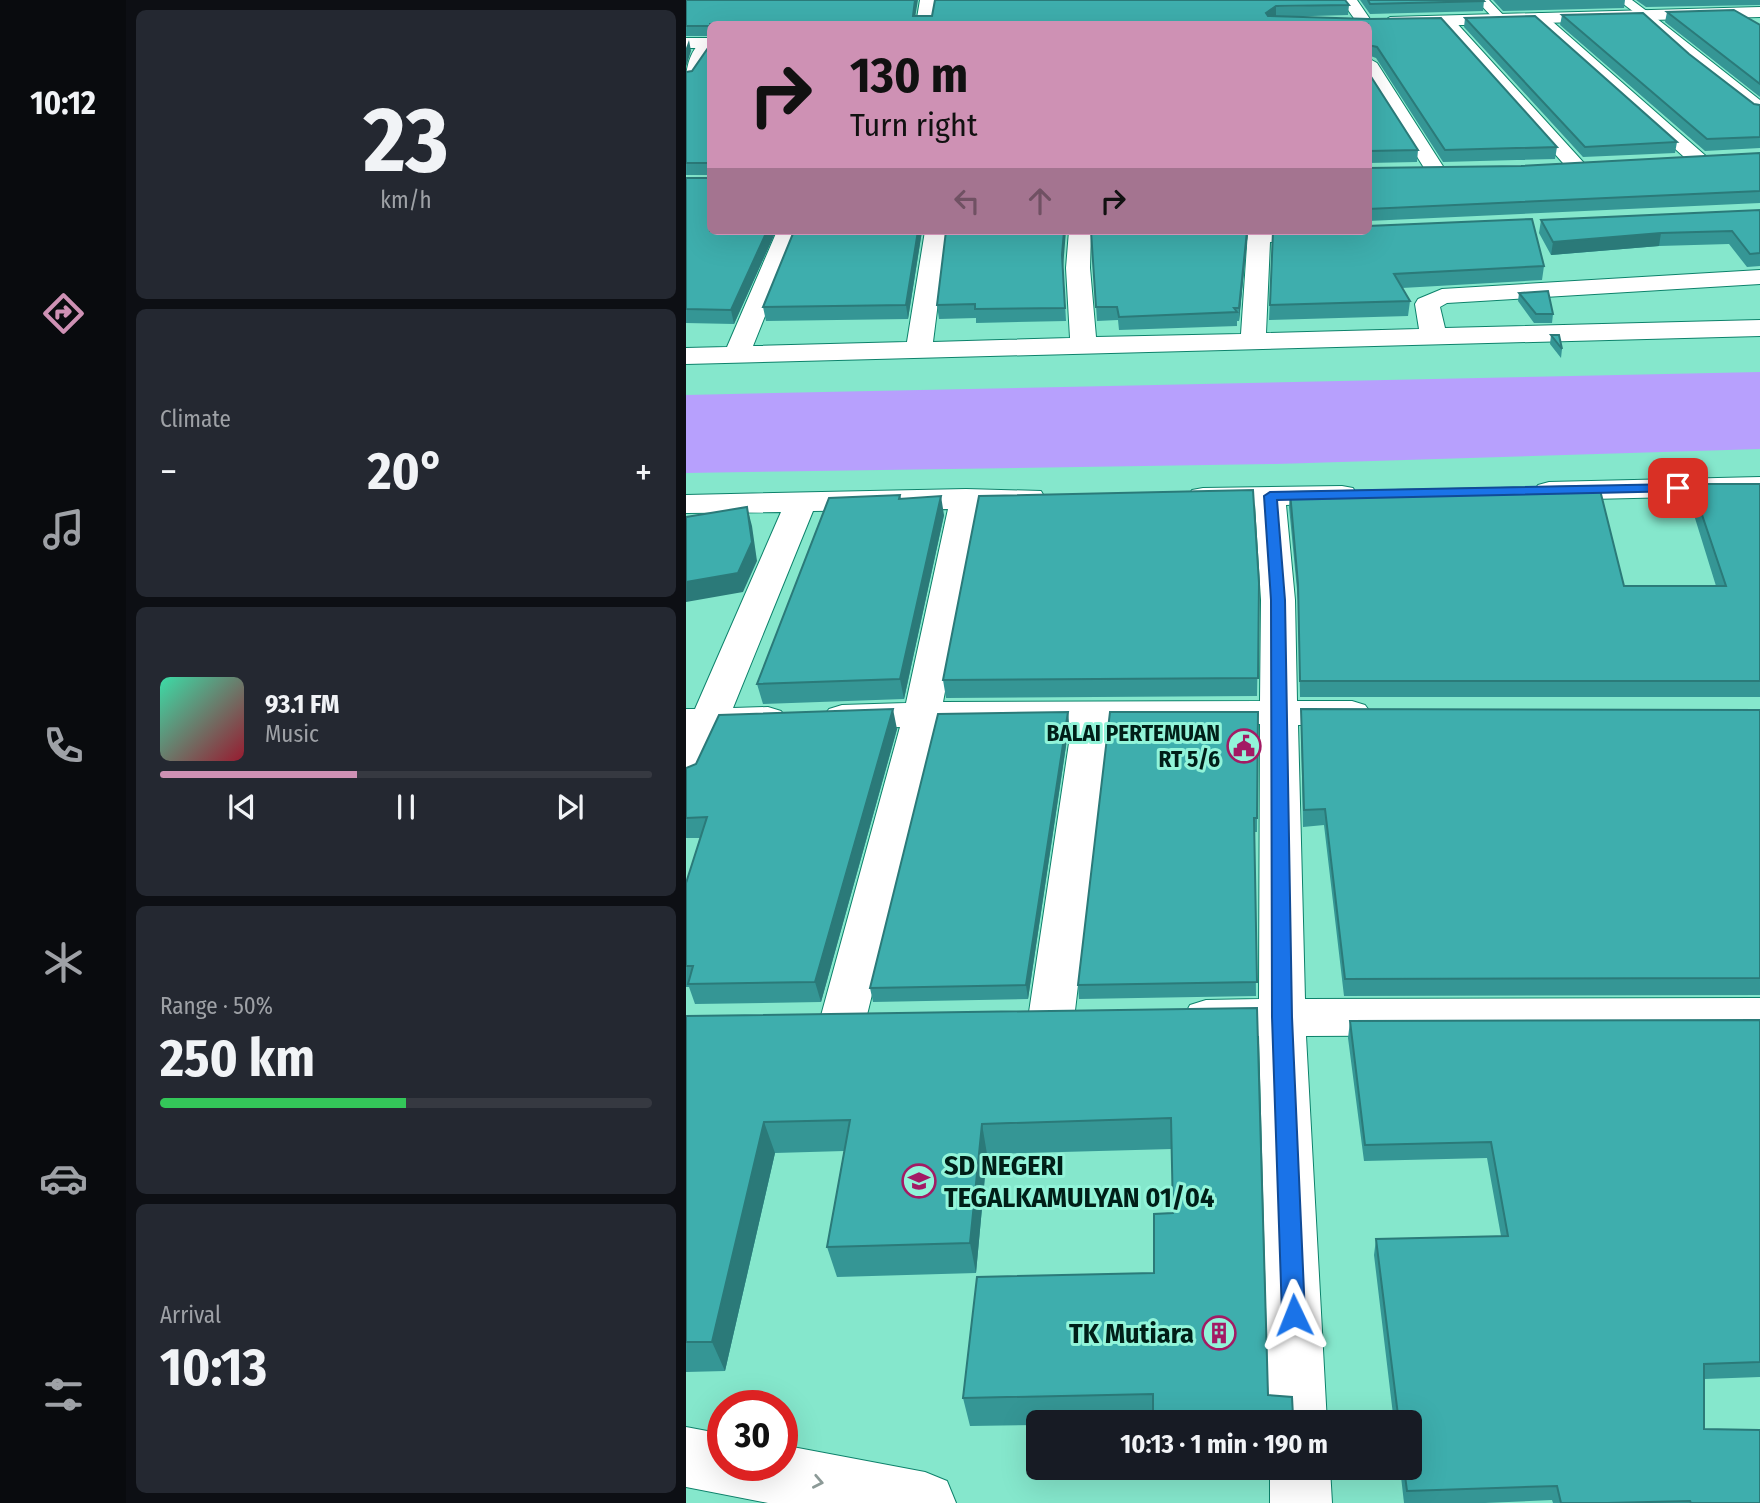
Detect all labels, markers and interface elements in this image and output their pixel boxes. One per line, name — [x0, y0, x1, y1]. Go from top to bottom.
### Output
text: 130 m — [850, 46, 968, 105]
icon: right — [735, 49, 826, 140]
text: 10:12 — [30, 84, 96, 122]
text: 23 — [363, 86, 449, 195]
text: Turn right — [850, 106, 977, 144]
icon: left — [948, 182, 986, 220]
icon: ahead — [1021, 182, 1059, 220]
icon: right — [1094, 182, 1132, 220]
text: km/h — [380, 186, 432, 214]
icon: directions — [39, 289, 88, 338]
text: Climate — [160, 405, 231, 433]
text: 20° — [368, 440, 444, 503]
text: − — [160, 449, 177, 495]
text: + — [635, 449, 652, 495]
pin — [1648, 458, 1708, 518]
icon: arrive — [1659, 469, 1697, 507]
icon: music — [39, 505, 88, 554]
text: 93.1 FM — [265, 689, 340, 720]
place label: BALAI PERTEMUAN RT 5/6 — [1046, 719, 1220, 773]
text: Music — [265, 720, 319, 748]
icon: phone — [39, 721, 88, 770]
public building icon: BALAI PERTEMUAN RT 5/6 — [1225, 727, 1263, 765]
icon: previous — [223, 788, 261, 826]
icon: pause — [387, 788, 425, 826]
icon: next — [551, 788, 589, 826]
icon: climate — [39, 938, 88, 987]
text: Range · 50% — [160, 992, 273, 1020]
text: 250 km — [160, 1027, 315, 1090]
place label: SD NEGERI TEGALKAMULYAN 01/04 — [944, 1149, 1214, 1214]
icon: car — [39, 1154, 88, 1203]
school or university icon: SD NEGERI TEGALKAMULYAN 01/04 — [900, 1162, 938, 1200]
position arrow — [1257, 1278, 1331, 1352]
text: Arrival — [160, 1301, 221, 1329]
building icon: TK Mutiara — [1200, 1314, 1238, 1352]
place label: TK Mutiara — [1069, 1317, 1194, 1350]
text: 10:13 — [160, 1336, 267, 1399]
icon: filters — [39, 1370, 88, 1419]
speed limit sign: 30 — [707, 1390, 798, 1481]
text: 10:13 · 1 min · 190 m — [1120, 1429, 1328, 1460]
one-way arrow — [812, 1474, 824, 1489]

